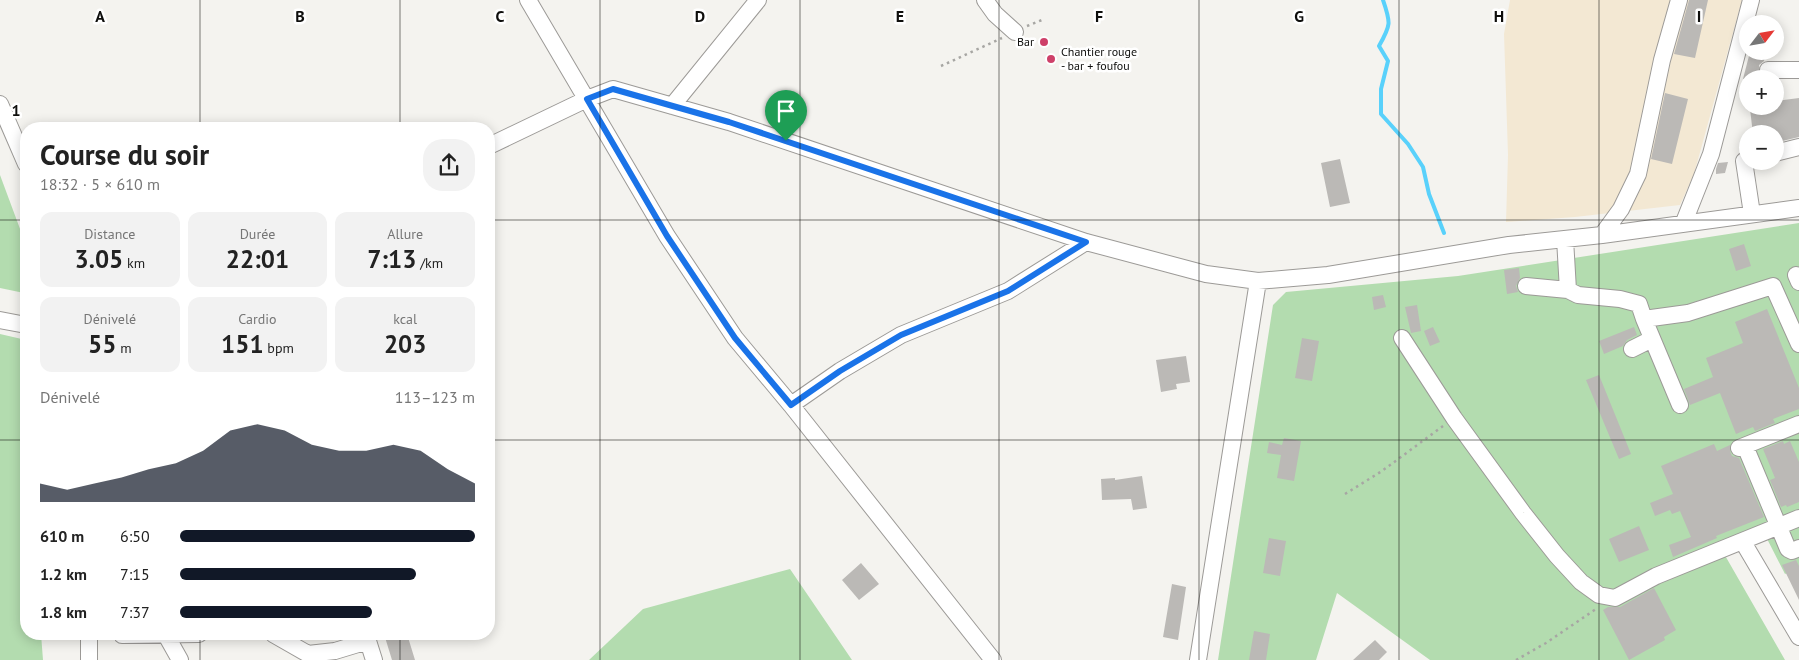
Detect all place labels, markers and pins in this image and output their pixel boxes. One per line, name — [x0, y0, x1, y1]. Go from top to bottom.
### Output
place label: Bar — [1017, 34, 1034, 49]
marker: Bar — [1038, 36, 1050, 48]
place label: Chantier rouge - bar + foufou — [1061, 44, 1137, 73]
marker: Chantier rouge - bar + foufou — [1045, 53, 1057, 65]
pin — [765, 90, 807, 141]

